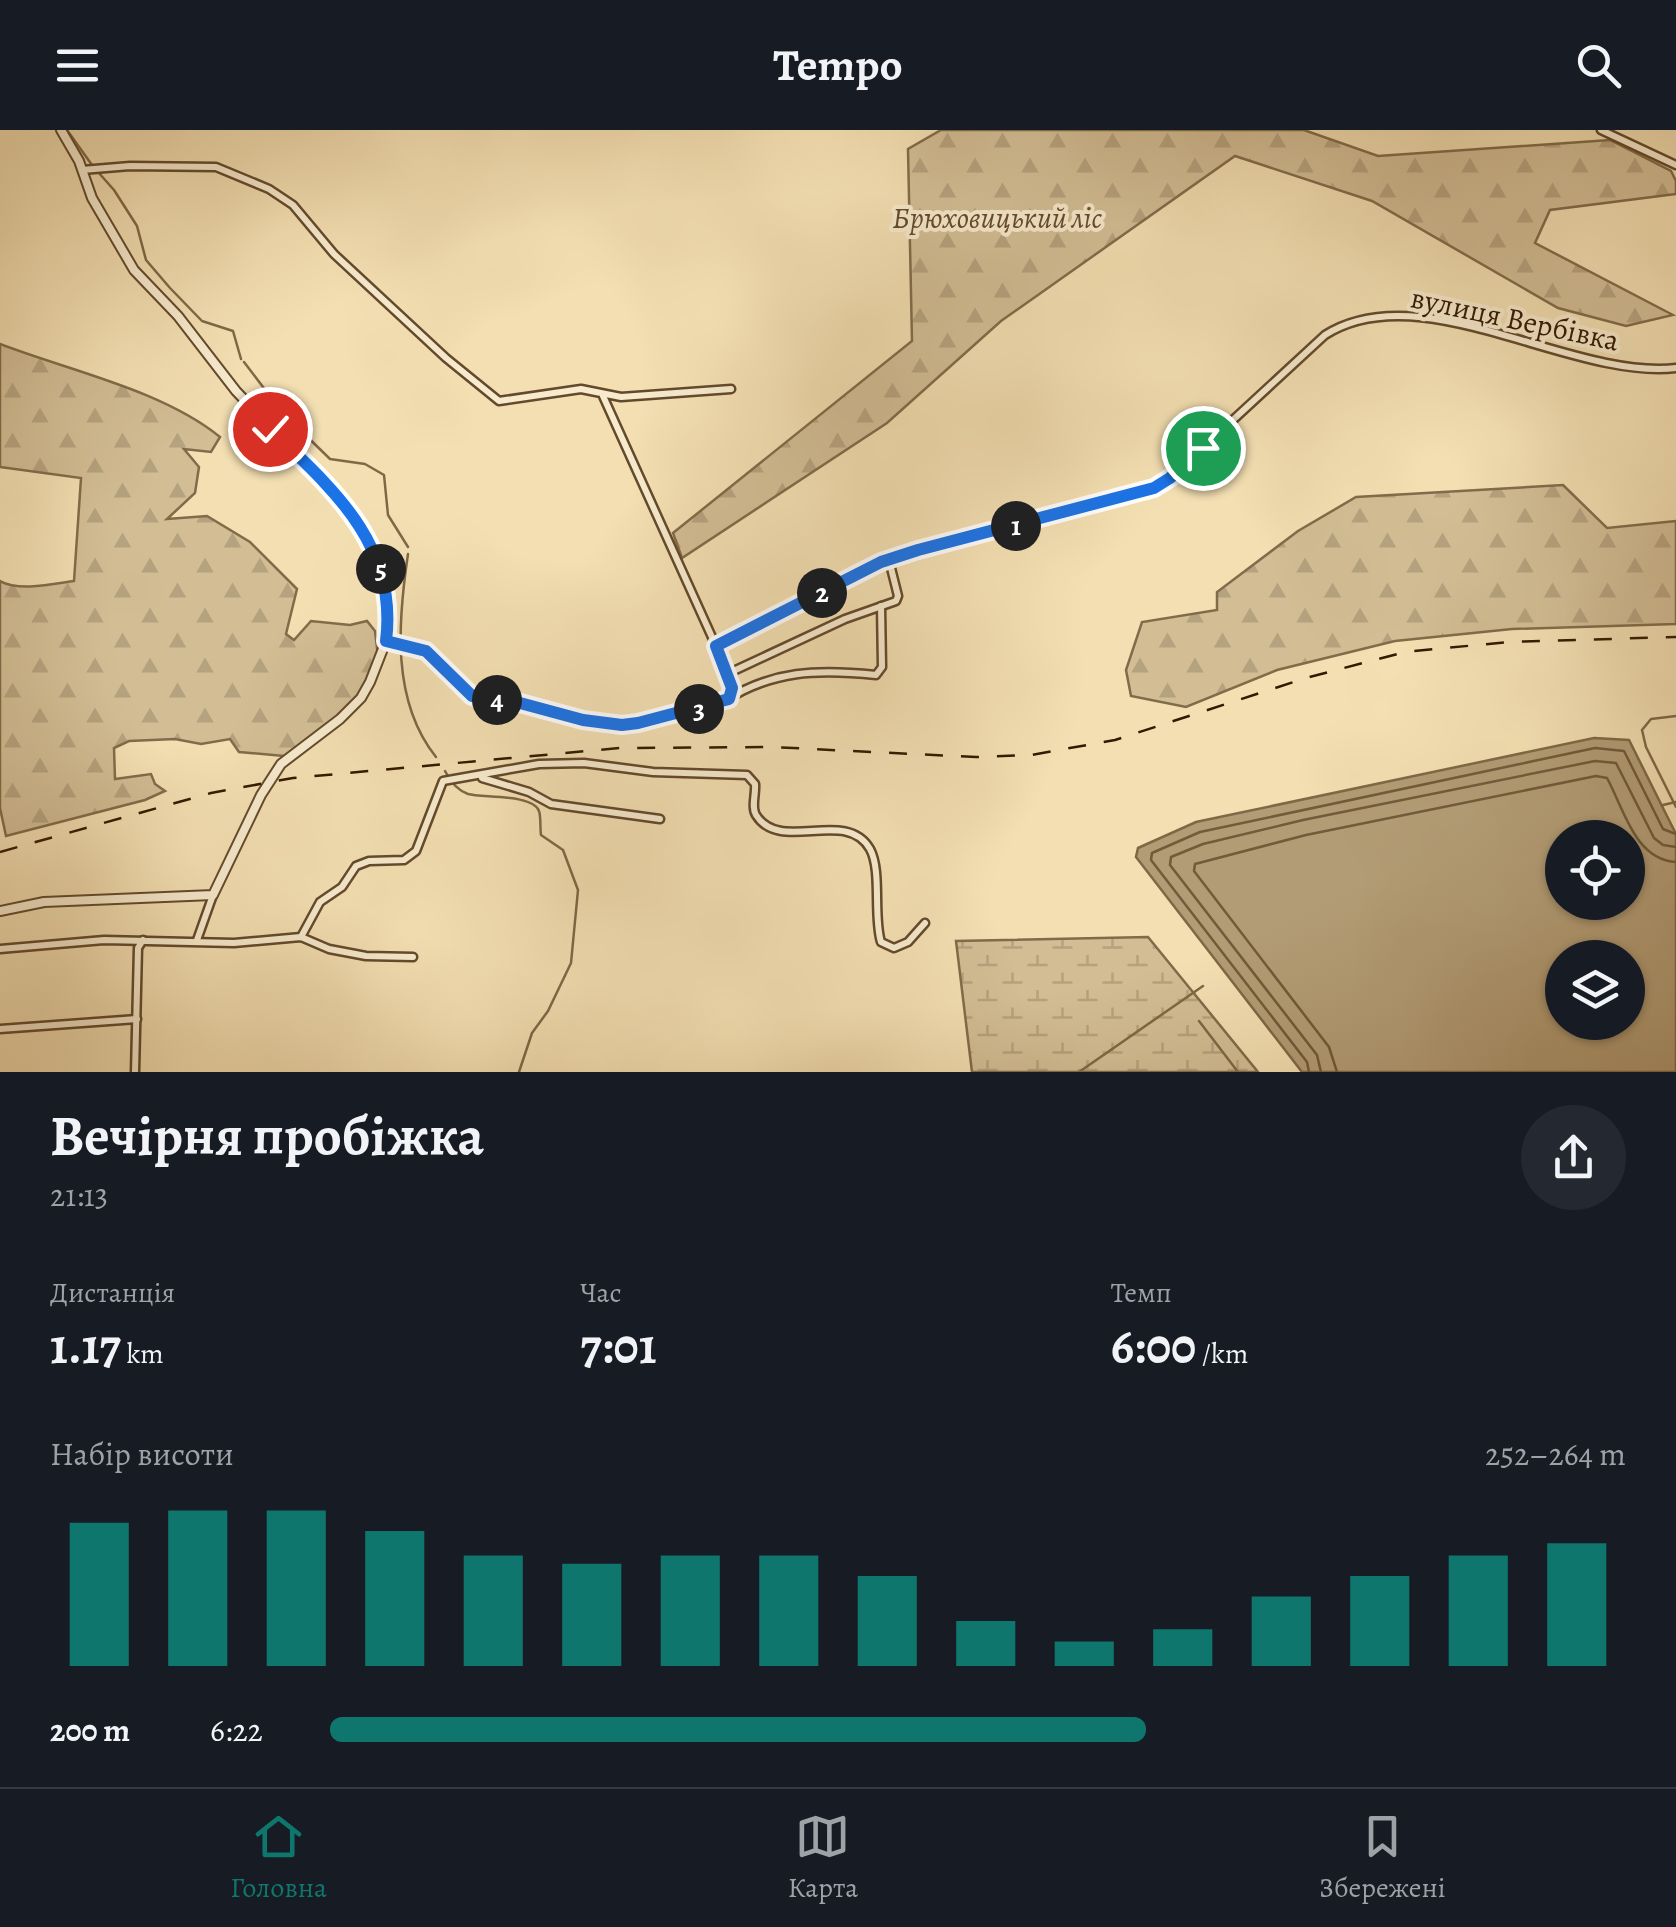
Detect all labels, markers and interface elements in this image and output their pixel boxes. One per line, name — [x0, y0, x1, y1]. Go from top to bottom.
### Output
text: Tempo — [773, 34, 903, 96]
icon: menu — [50, 38, 105, 93]
icon: search — [1571, 38, 1626, 93]
park label: Брюховицький ліс — [892, 198, 1103, 238]
street label: вулиця Вербівка — [1407, 277, 1623, 361]
pin — [228, 387, 313, 472]
icon: check — [243, 402, 298, 457]
pin — [1161, 406, 1246, 491]
icon: arrive — [1176, 421, 1231, 476]
pin: 1 — [991, 501, 1041, 551]
text: 1 — [1011, 507, 1021, 545]
pin: 5 — [356, 544, 406, 594]
text: 5 — [375, 550, 387, 588]
pin: 2 — [797, 568, 847, 618]
text: 2 — [815, 574, 829, 612]
pin: 4 — [472, 675, 522, 725]
text: 4 — [490, 681, 504, 719]
pin: 3 — [674, 684, 724, 734]
text: 3 — [693, 690, 705, 728]
map controls — [1545, 820, 1645, 1040]
button: locate — [1545, 820, 1645, 920]
button: layers — [1545, 940, 1645, 1040]
text: Вечірня пробіжка — [50, 1098, 484, 1173]
button: share — [1521, 1105, 1626, 1210]
text: 21:13 — [50, 1173, 108, 1217]
text: Дистанція — [50, 1274, 175, 1312]
text: Час — [580, 1274, 622, 1312]
text: Темп — [1111, 1274, 1172, 1312]
text: 1.17 — [50, 1312, 121, 1380]
text: 7:01 — [580, 1312, 657, 1380]
text: 6:00 — [1111, 1312, 1196, 1380]
text: km — [121, 1335, 164, 1373]
text: /km — [1196, 1335, 1248, 1373]
text: Набір висоти — [50, 1432, 234, 1476]
text: 252–264 m — [1485, 1432, 1626, 1476]
text: 200 m — [50, 1708, 130, 1752]
text: 6:22 — [210, 1708, 263, 1752]
tab: Головна — [230, 1809, 327, 1907]
tab: Карта — [788, 1809, 858, 1907]
tab: Збережені — [1319, 1809, 1446, 1907]

